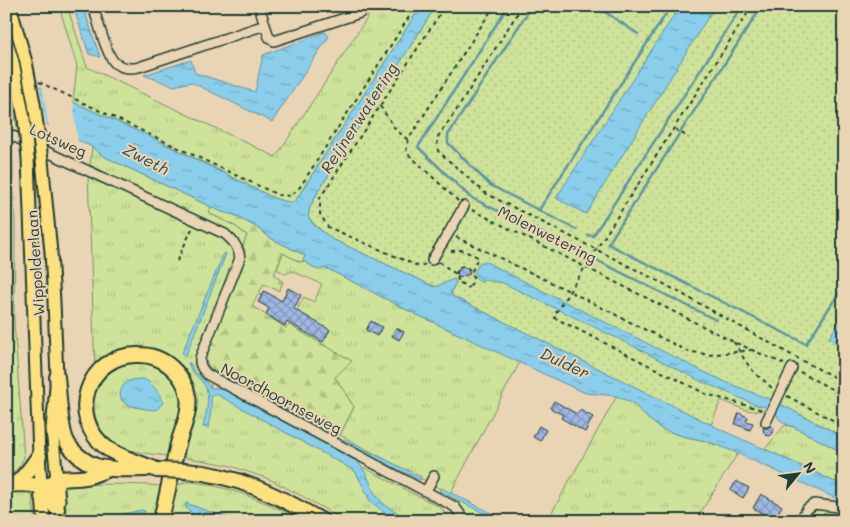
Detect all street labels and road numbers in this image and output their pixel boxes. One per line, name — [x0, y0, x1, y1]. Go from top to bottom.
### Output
street label: Lotsweg — [27, 119, 90, 162]
street label: Molenwetering — [495, 201, 600, 268]
street label: Wippolderlaan — [21, 209, 49, 317]
street label: Noordhoornseweg — [218, 358, 346, 439]

